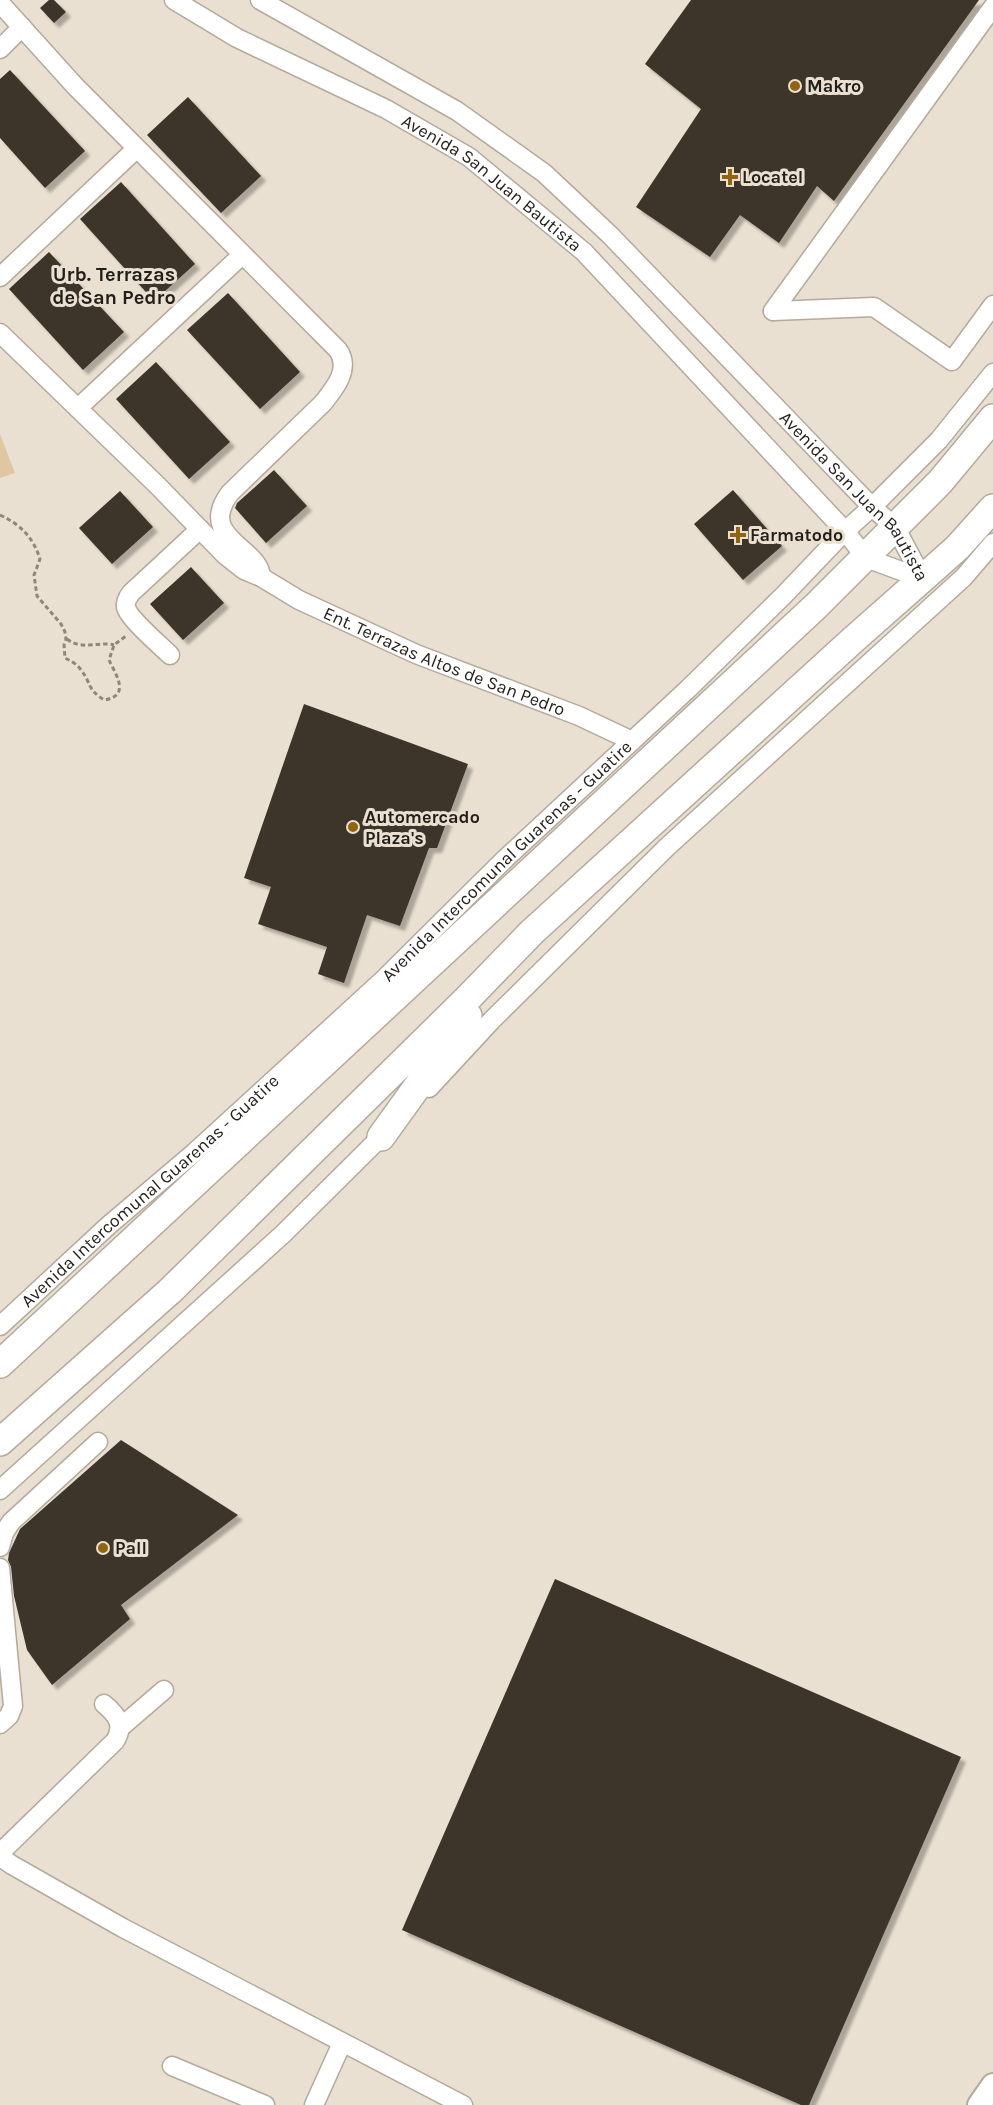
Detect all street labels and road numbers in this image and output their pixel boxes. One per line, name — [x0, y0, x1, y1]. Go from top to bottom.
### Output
street label: Avenida San Juan Bautista — [398, 109, 586, 257]
street label: Avenida San Juan Bautista — [775, 407, 933, 585]
street label: Ent. Terrazas Altos de San Pedro — [320, 602, 568, 721]
street label: Avenida Intercomunal Guarenas - Guatire — [377, 736, 636, 986]
street label: Avenida Intercomunal Guarenas - Guatire — [17, 1070, 283, 1312]

